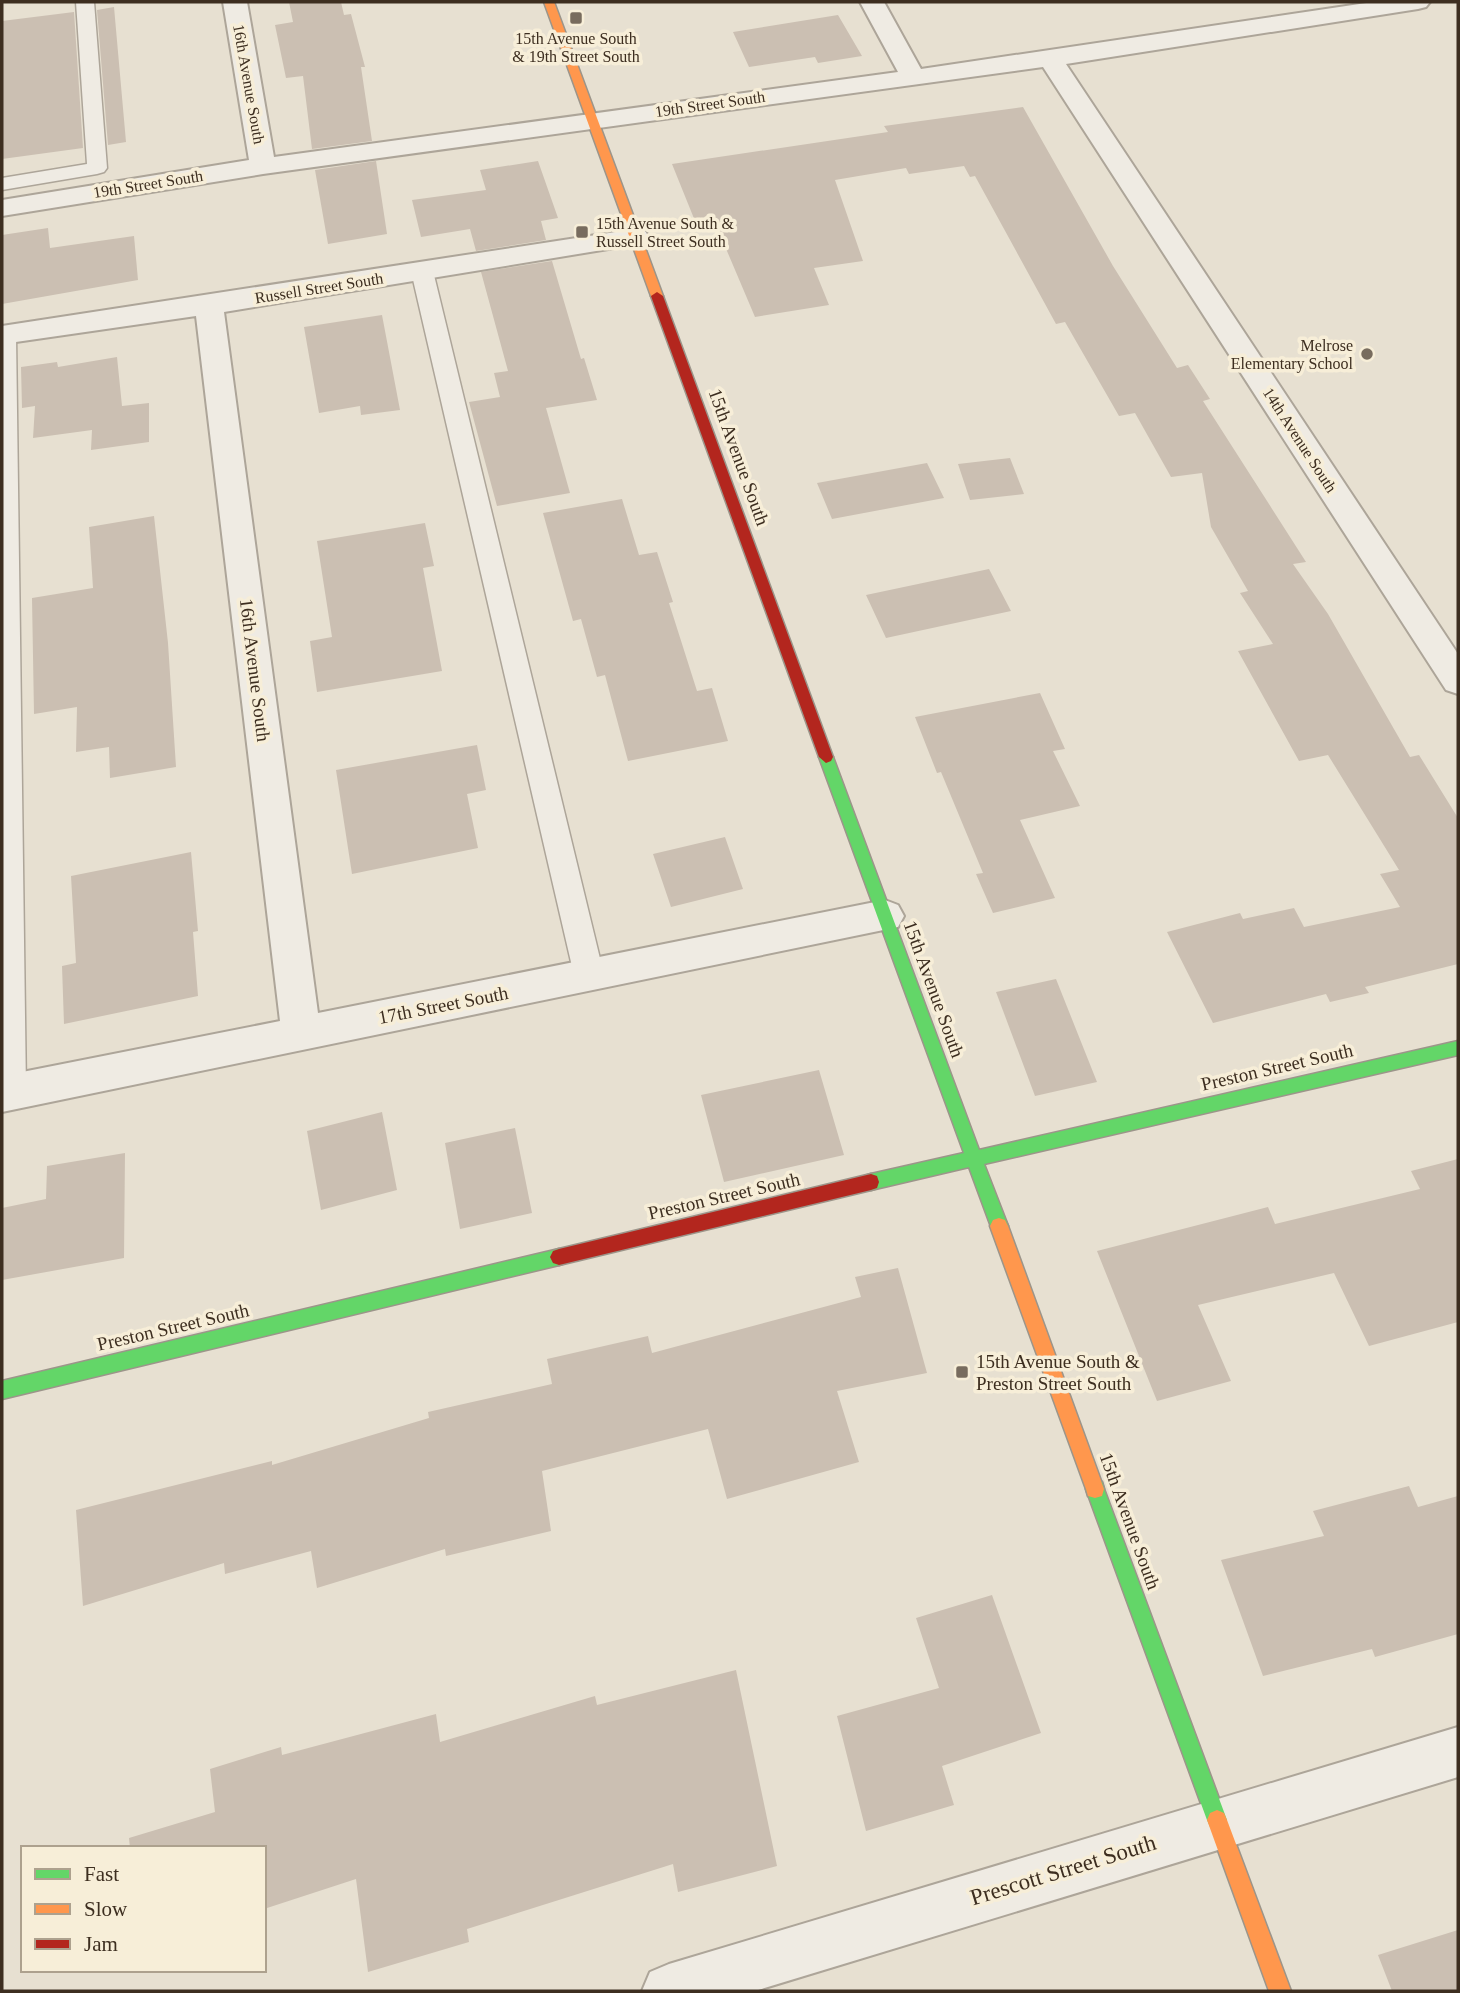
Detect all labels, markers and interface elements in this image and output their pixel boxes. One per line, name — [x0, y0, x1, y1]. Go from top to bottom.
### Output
marker: 15th Avenue South & 19th Street South — [568, 10, 584, 26]
street label: 16th Avenue South — [230, 23, 268, 145]
place label: 15th Avenue South & 19th Street South — [512, 30, 640, 65]
street label: 19th Street South — [654, 88, 766, 120]
street label: 19th Street South — [92, 167, 204, 201]
place label: 15th Avenue South & Russell Street South — [596, 215, 734, 250]
marker: 15th Avenue South & Russell Street South — [574, 224, 590, 240]
street label: Russell Street South — [254, 269, 384, 307]
place label: Melrose Elementary School — [1231, 337, 1354, 373]
marker: Melrose Elementary School — [1359, 346, 1375, 362]
street label: 14th Avenue South — [1260, 384, 1340, 496]
street label: 15th Avenue South — [704, 386, 774, 529]
street label: 16th Avenue South — [236, 597, 274, 743]
street label: 15th Avenue South — [899, 918, 969, 1061]
street label: 17th Street South — [376, 982, 510, 1028]
street label: Preston Street South — [1199, 1039, 1355, 1095]
street label: Preston Street South — [646, 1168, 802, 1224]
street label: Preston Street South — [95, 1299, 251, 1355]
place label: 15th Avenue South & Preston Street South — [976, 1351, 1140, 1394]
marker: 15th Avenue South & Preston Street South — [954, 1364, 970, 1380]
street label: 15th Avenue South — [1095, 1450, 1165, 1593]
street label: Prescott Street South — [967, 1830, 1159, 1910]
legend — [21, 1846, 266, 1972]
text: Fast — [84, 1862, 119, 1886]
text: Slow — [84, 1897, 128, 1921]
text: Jam — [84, 1932, 118, 1956]

